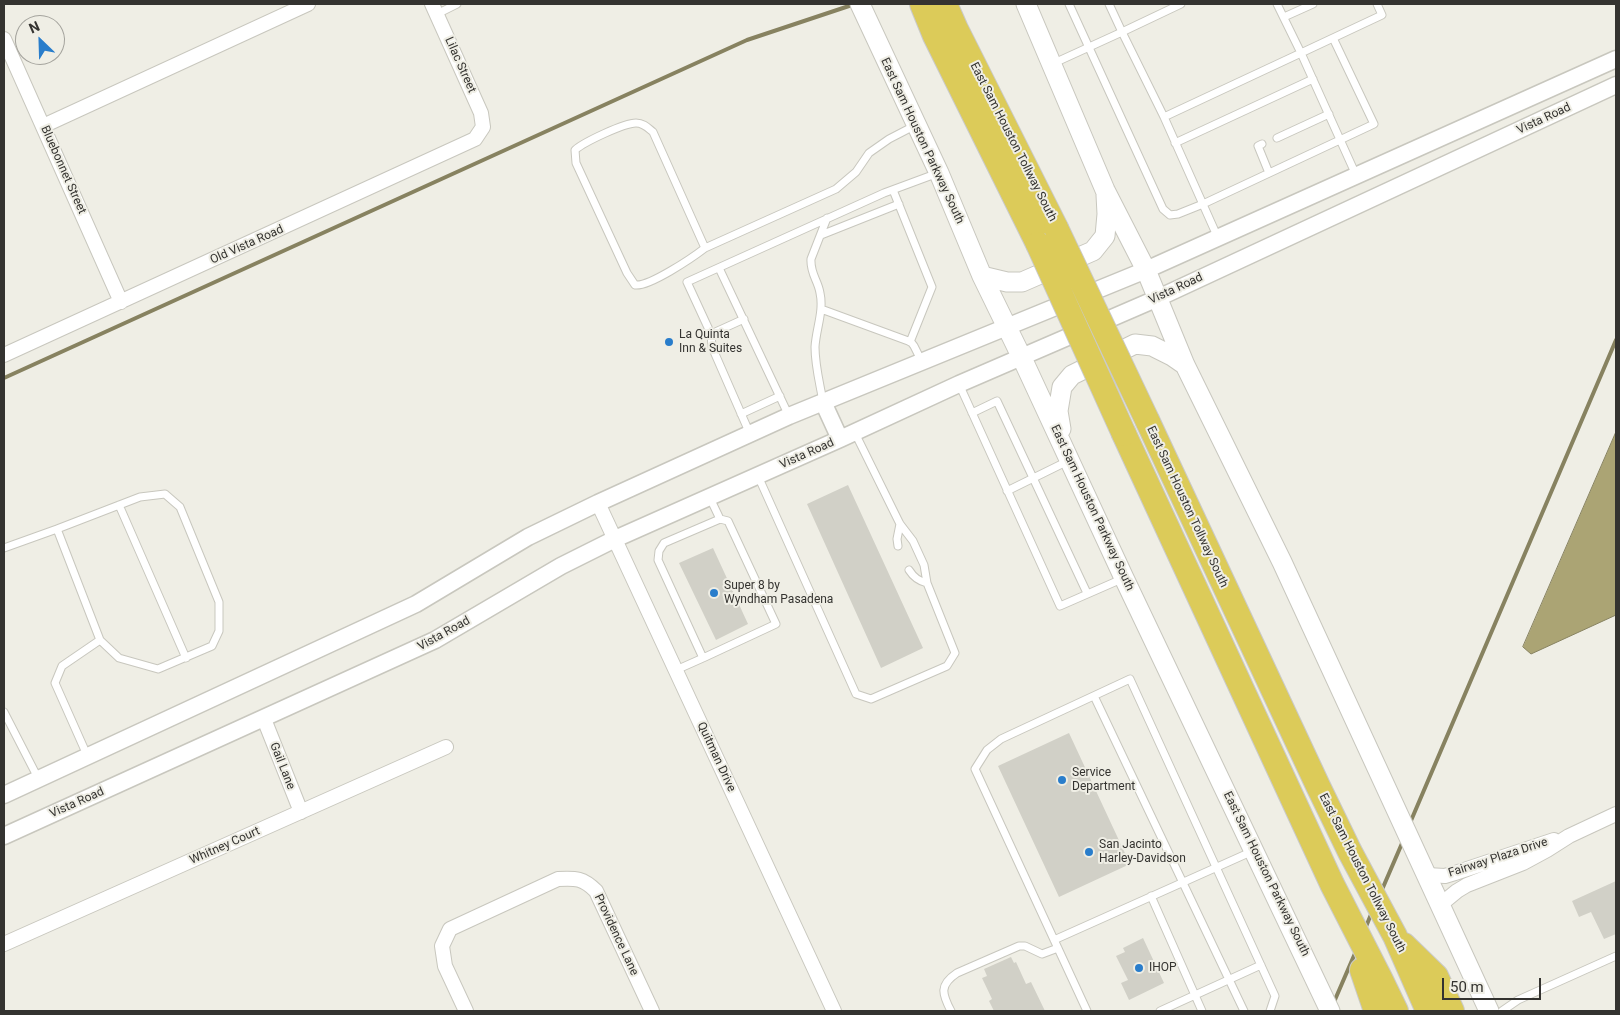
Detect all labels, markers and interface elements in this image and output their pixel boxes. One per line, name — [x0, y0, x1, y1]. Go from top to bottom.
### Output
north arrow — [15, 15, 65, 65]
text: N — [27, 18, 42, 37]
street label: Lilac Street — [441, 35, 479, 95]
street label: East Sam Houston Parkway South — [877, 56, 967, 226]
street label: East Sam Houston Tollway South — [967, 60, 1059, 224]
street label: Vista Road — [1515, 100, 1573, 138]
street label: Bluebonnet Street — [37, 124, 89, 216]
street label: Old Vista Road — [208, 222, 286, 268]
street label: Vista Road — [1147, 270, 1205, 308]
place label: La Quinta Inn & Suites — [679, 328, 742, 356]
marker: La Quinta Inn & Suites — [663, 336, 675, 348]
street label: East Sam Houston Parkway South — [1047, 423, 1137, 593]
street label: East Sam Houston Tollway South — [1143, 424, 1231, 590]
street label: Vista Road — [778, 436, 836, 472]
place label: Super 8 by Wyndham Pasadena — [724, 579, 833, 607]
marker: Super 8 by Wyndham Pasadena — [708, 587, 720, 599]
street label: Vista Road — [415, 614, 473, 654]
street label: Quitman Drive — [694, 720, 738, 794]
street label: Gail Lane — [266, 740, 298, 792]
place label: Service Department — [1072, 766, 1135, 794]
marker: Service Department — [1056, 774, 1068, 786]
street label: Vista Road — [48, 785, 106, 821]
street label: East Sam Houston Parkway South — [1220, 789, 1312, 959]
street label: East Sam Houston Tollway South — [1316, 791, 1408, 955]
street label: Whitney Court — [188, 824, 262, 868]
street label: Fairway Plaza Drive — [1447, 835, 1549, 881]
place label: San Jacinto Harley-Davidson — [1099, 838, 1186, 866]
marker: San Jacinto Harley-Davidson — [1083, 846, 1095, 858]
street label: Providence Lane — [591, 892, 641, 978]
place label: IHOP — [1149, 961, 1177, 975]
marker: IHOP — [1133, 962, 1145, 974]
scale bar — [1445, 968, 1544, 1000]
text: 50 m — [1450, 978, 1484, 996]

